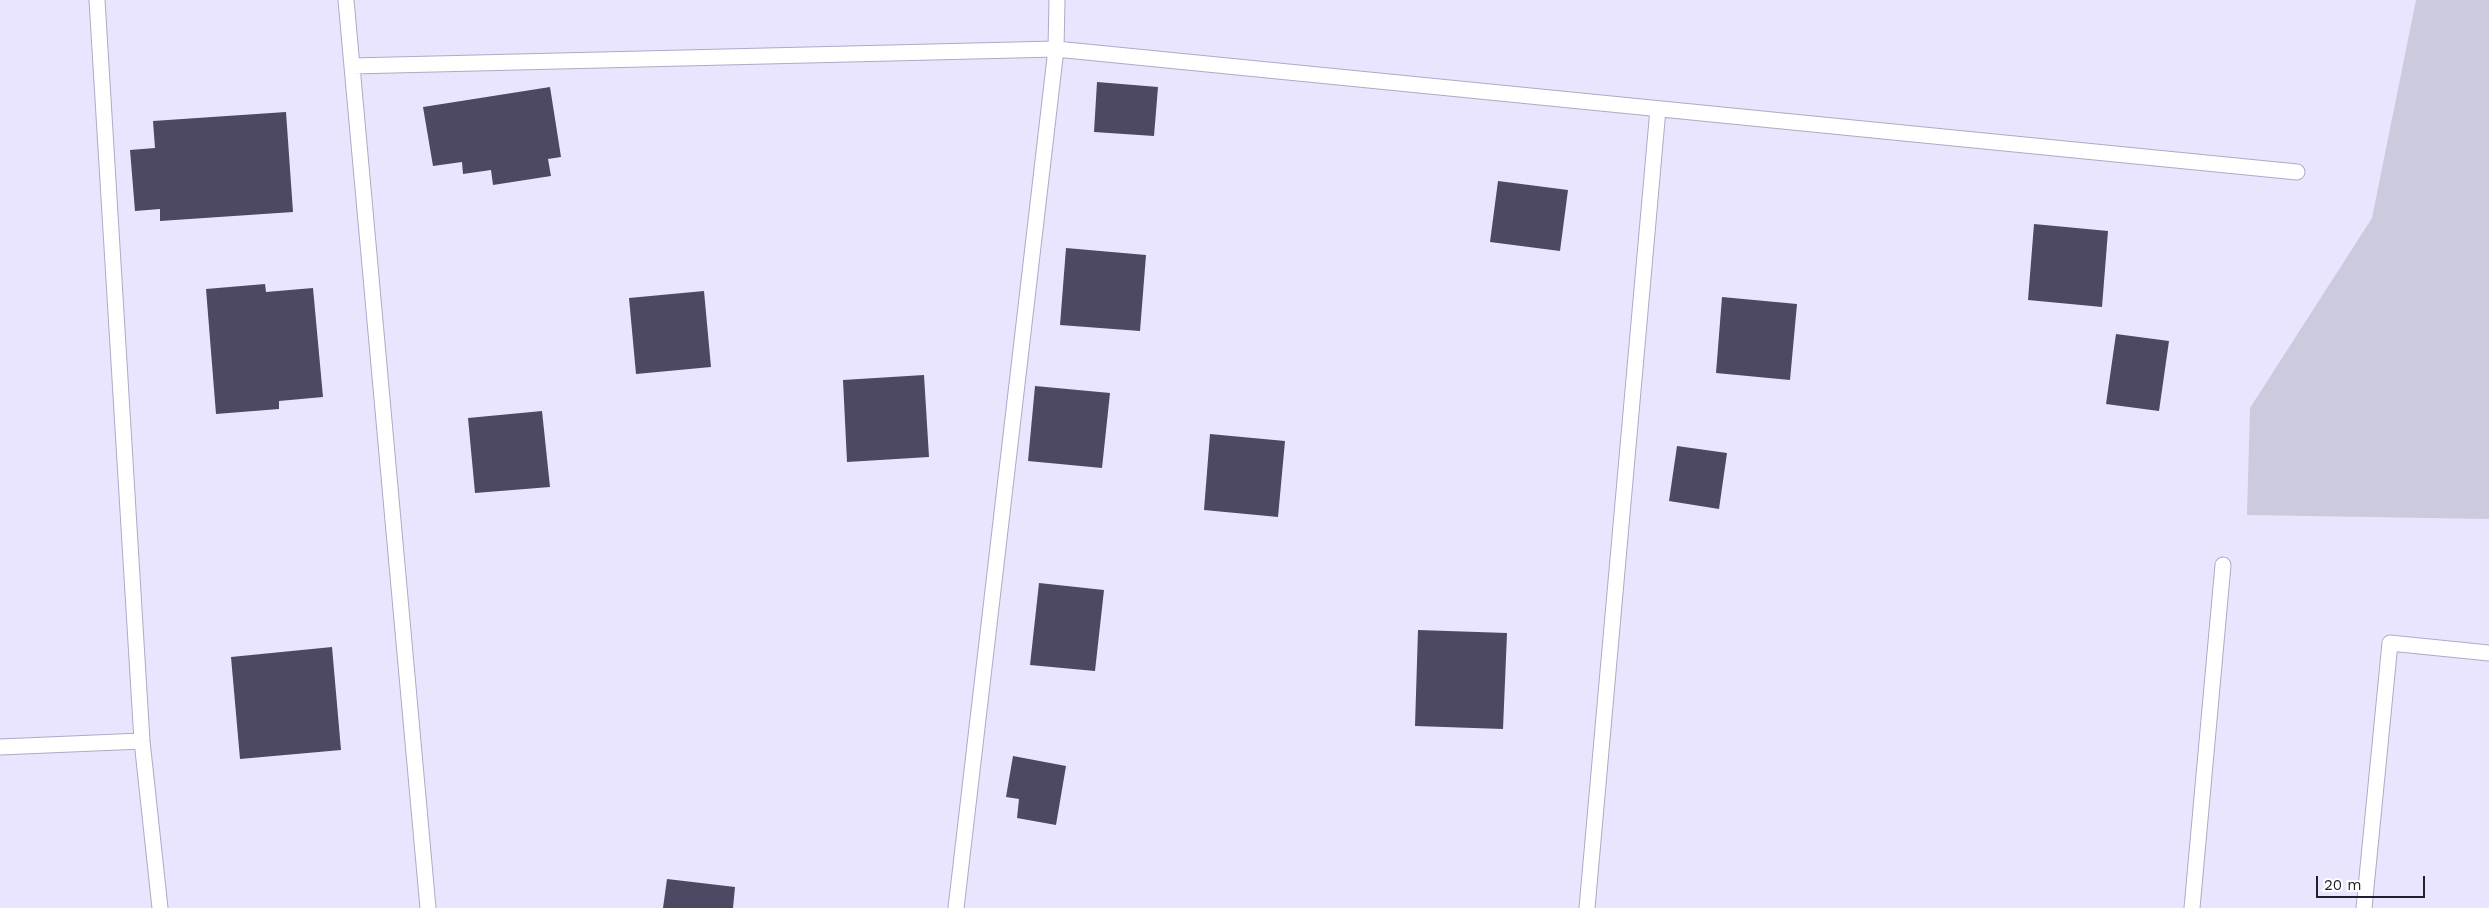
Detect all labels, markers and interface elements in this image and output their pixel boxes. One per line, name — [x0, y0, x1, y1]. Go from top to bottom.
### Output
scale bar — [2319, 866, 2428, 898]
text: 20 m — [2324, 876, 2362, 894]

